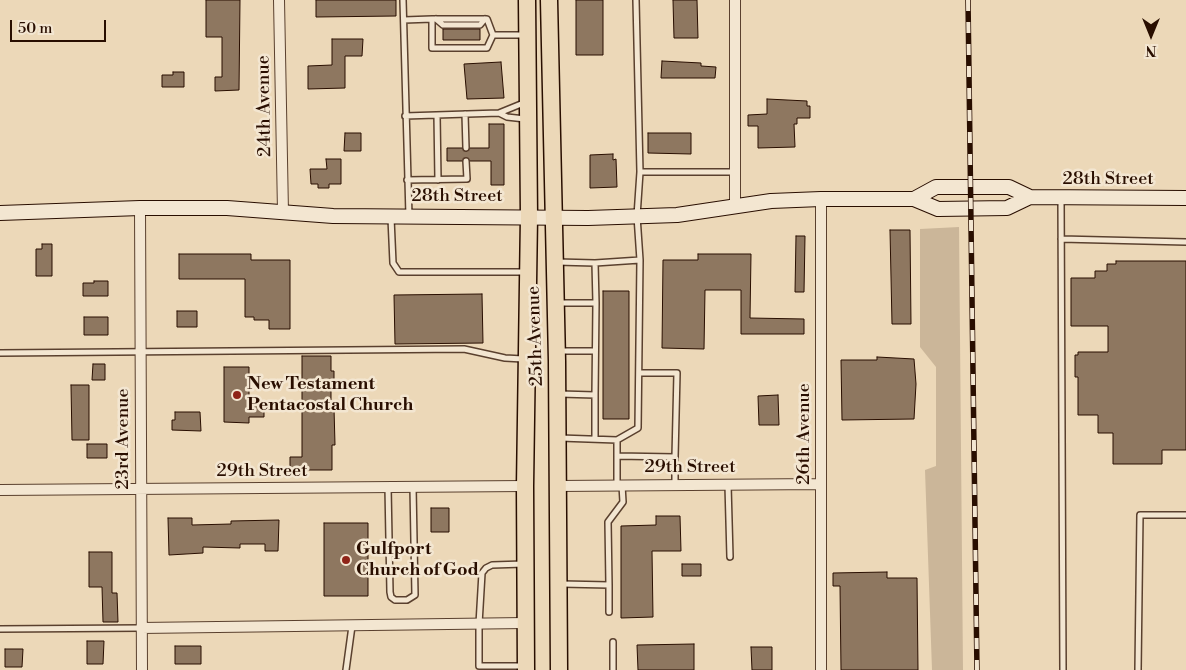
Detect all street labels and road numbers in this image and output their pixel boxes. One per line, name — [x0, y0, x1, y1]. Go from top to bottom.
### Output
street label: 24th Avenue — [253, 55, 277, 157]
street label: 28th Street — [1062, 169, 1154, 191]
street label: 28th Street — [411, 186, 503, 208]
street label: 25th Avenue — [523, 285, 549, 387]
street label: 26th Avenue — [794, 383, 816, 485]
street label: 23rd Avenue — [113, 388, 135, 490]
street label: 29th Street — [644, 457, 736, 479]
street label: 29th Street — [216, 461, 308, 483]

